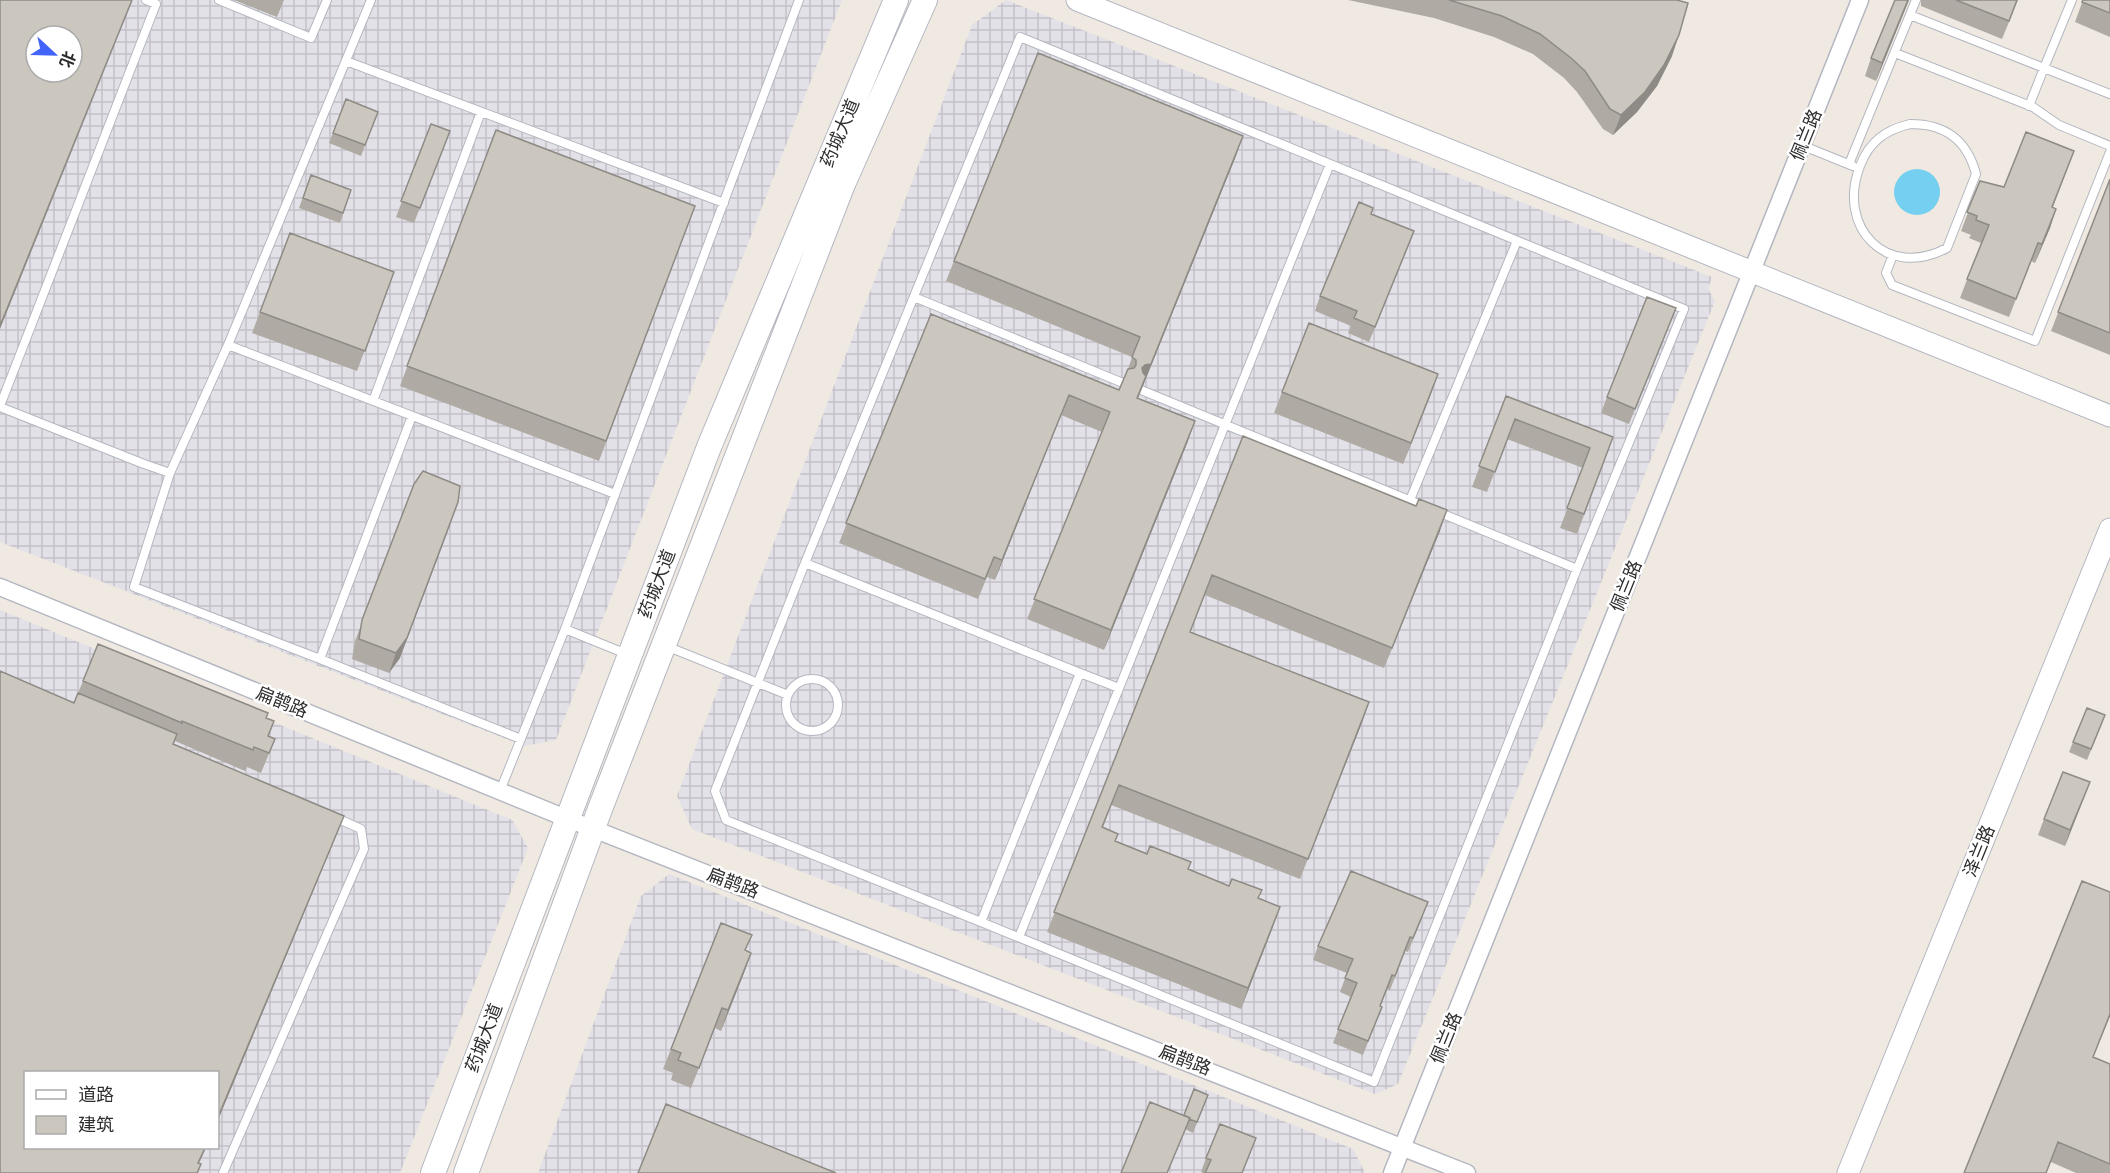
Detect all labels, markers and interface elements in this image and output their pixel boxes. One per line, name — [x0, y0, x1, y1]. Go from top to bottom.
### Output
north arrow — [24, 24, 84, 84]
text: 北 — [56, 48, 80, 71]
street label: 药城大道 — [815, 95, 863, 170]
street label: 佩兰路 — [1785, 105, 1825, 164]
street label: 药城大道 — [633, 546, 679, 621]
street label: 佩兰路 — [1605, 556, 1645, 615]
street label: 扁鹊路 — [253, 681, 312, 721]
street label: 泽兰路 — [1958, 821, 1998, 880]
street label: 扁鹊路 — [704, 862, 763, 902]
street label: 药城大道 — [460, 1000, 506, 1075]
street label: 佩兰路 — [1425, 1008, 1465, 1067]
street label: 扁鹊路 — [1156, 1039, 1215, 1079]
legend — [24, 1071, 219, 1149]
text: 道路 — [78, 1083, 114, 1105]
text: 建筑 — [78, 1113, 114, 1135]

